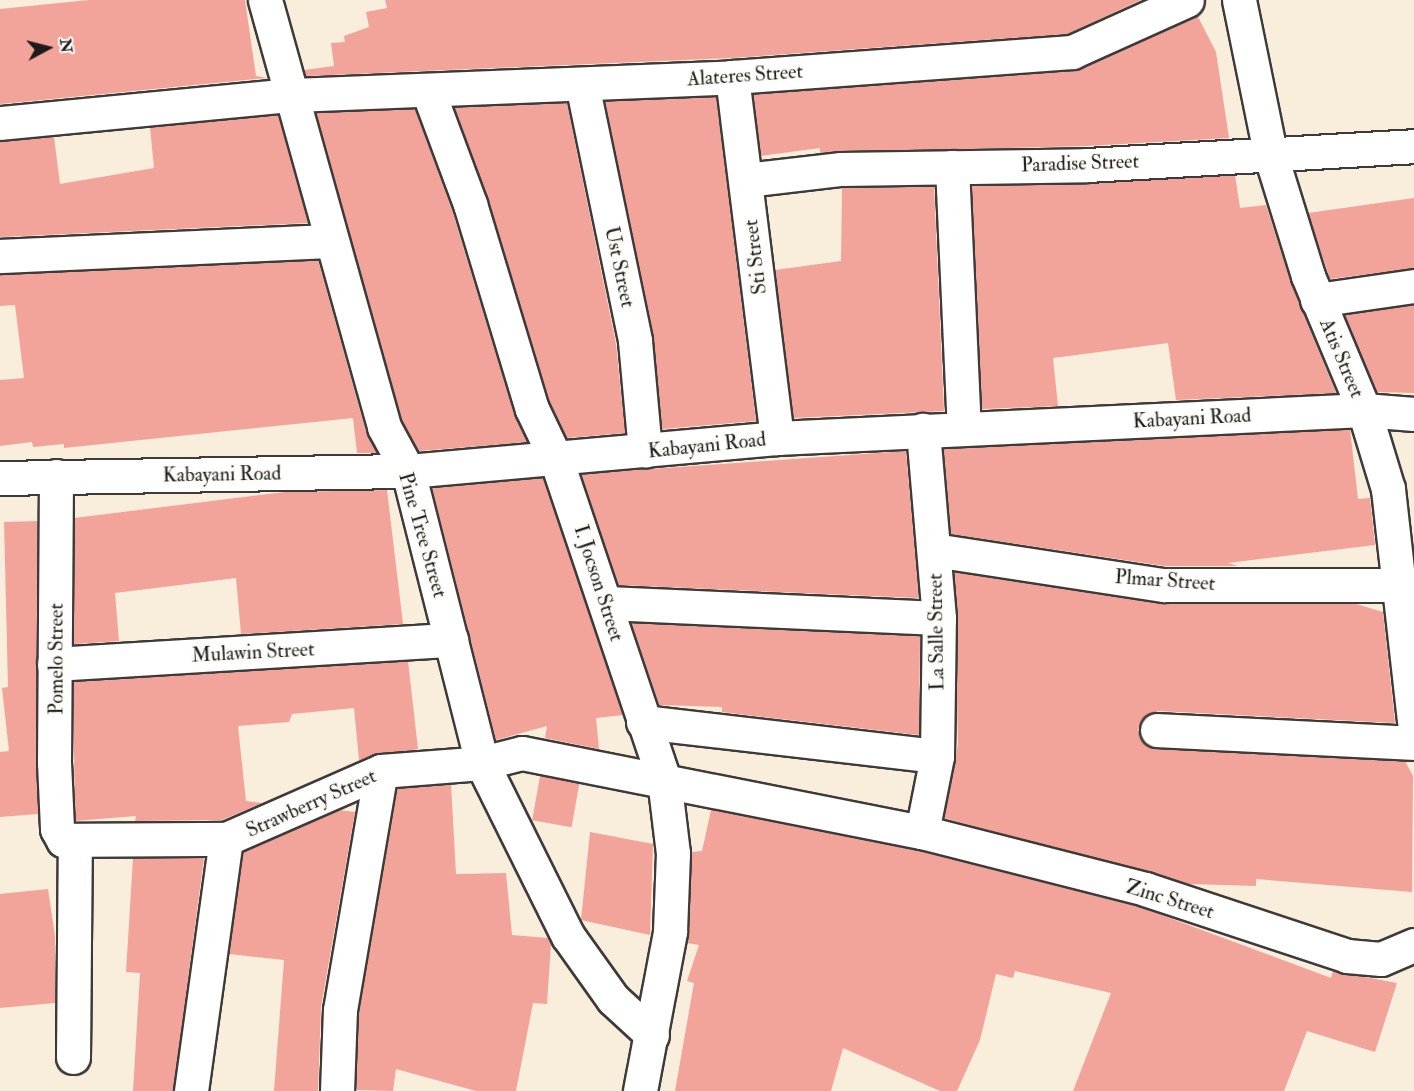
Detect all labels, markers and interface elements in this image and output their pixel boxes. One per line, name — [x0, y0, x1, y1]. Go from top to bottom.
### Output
north arrow — [18, 18, 78, 78]
text: N — [55, 37, 77, 54]
street label: Alateres Street — [686, 59, 804, 91]
street label: Paradise Street — [1021, 149, 1139, 177]
street label: Sti Street — [738, 218, 772, 296]
street label: Ust Street — [600, 224, 640, 310]
street label: Atis Street — [1315, 315, 1369, 401]
street label: Kabayani Road — [1132, 403, 1252, 433]
street label: Kabayani Road — [647, 427, 767, 463]
street label: Kabayani Road — [162, 461, 282, 487]
street label: Pine Tree Street — [394, 470, 452, 600]
street label: I. Jocson Street — [569, 522, 629, 644]
street label: Plmar Street — [1114, 565, 1216, 595]
street label: La Salle Street — [923, 573, 949, 691]
street label: Pomelo Street — [44, 603, 68, 715]
street label: Mulawin Street — [191, 637, 315, 667]
street label: Strawberry Street — [242, 764, 380, 842]
street label: Zinc Street — [1123, 874, 1217, 924]

